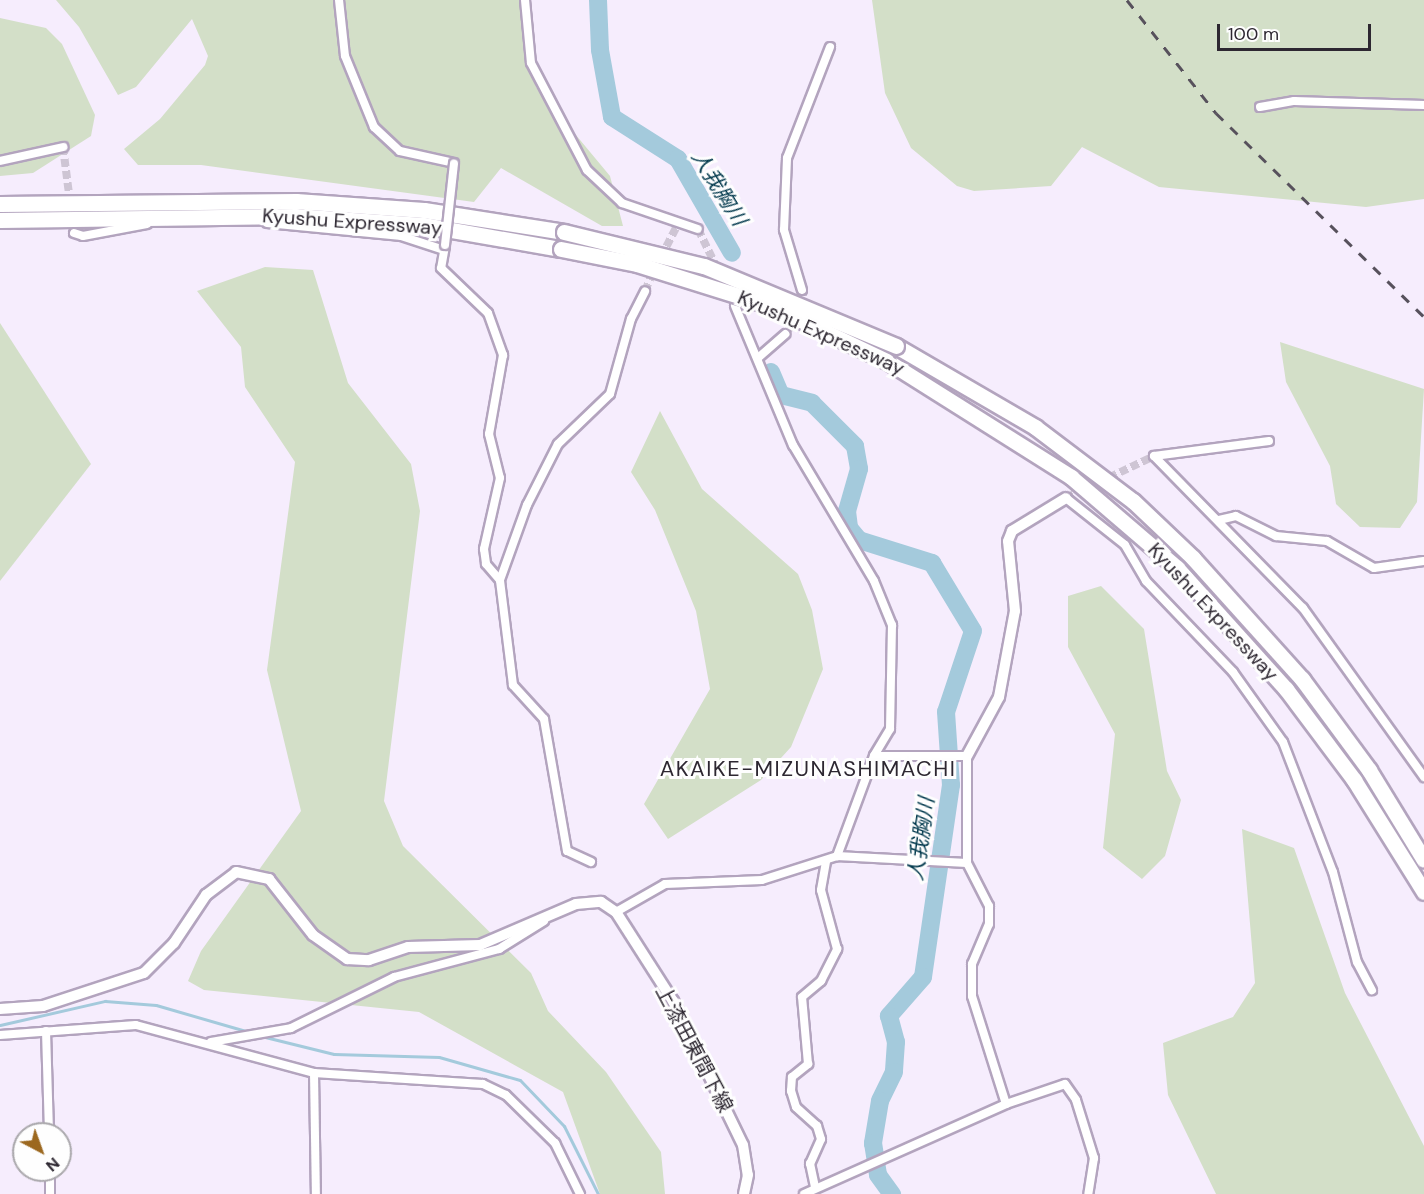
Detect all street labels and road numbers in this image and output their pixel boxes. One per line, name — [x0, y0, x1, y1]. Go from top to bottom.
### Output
street label: Kyushu Expressway — [261, 204, 443, 240]
street label: Kyushu Expressway — [734, 285, 908, 381]
street label: Kyushu Expressway — [1143, 538, 1283, 686]
street label: 上漆田東間下線 — [651, 982, 737, 1116]

